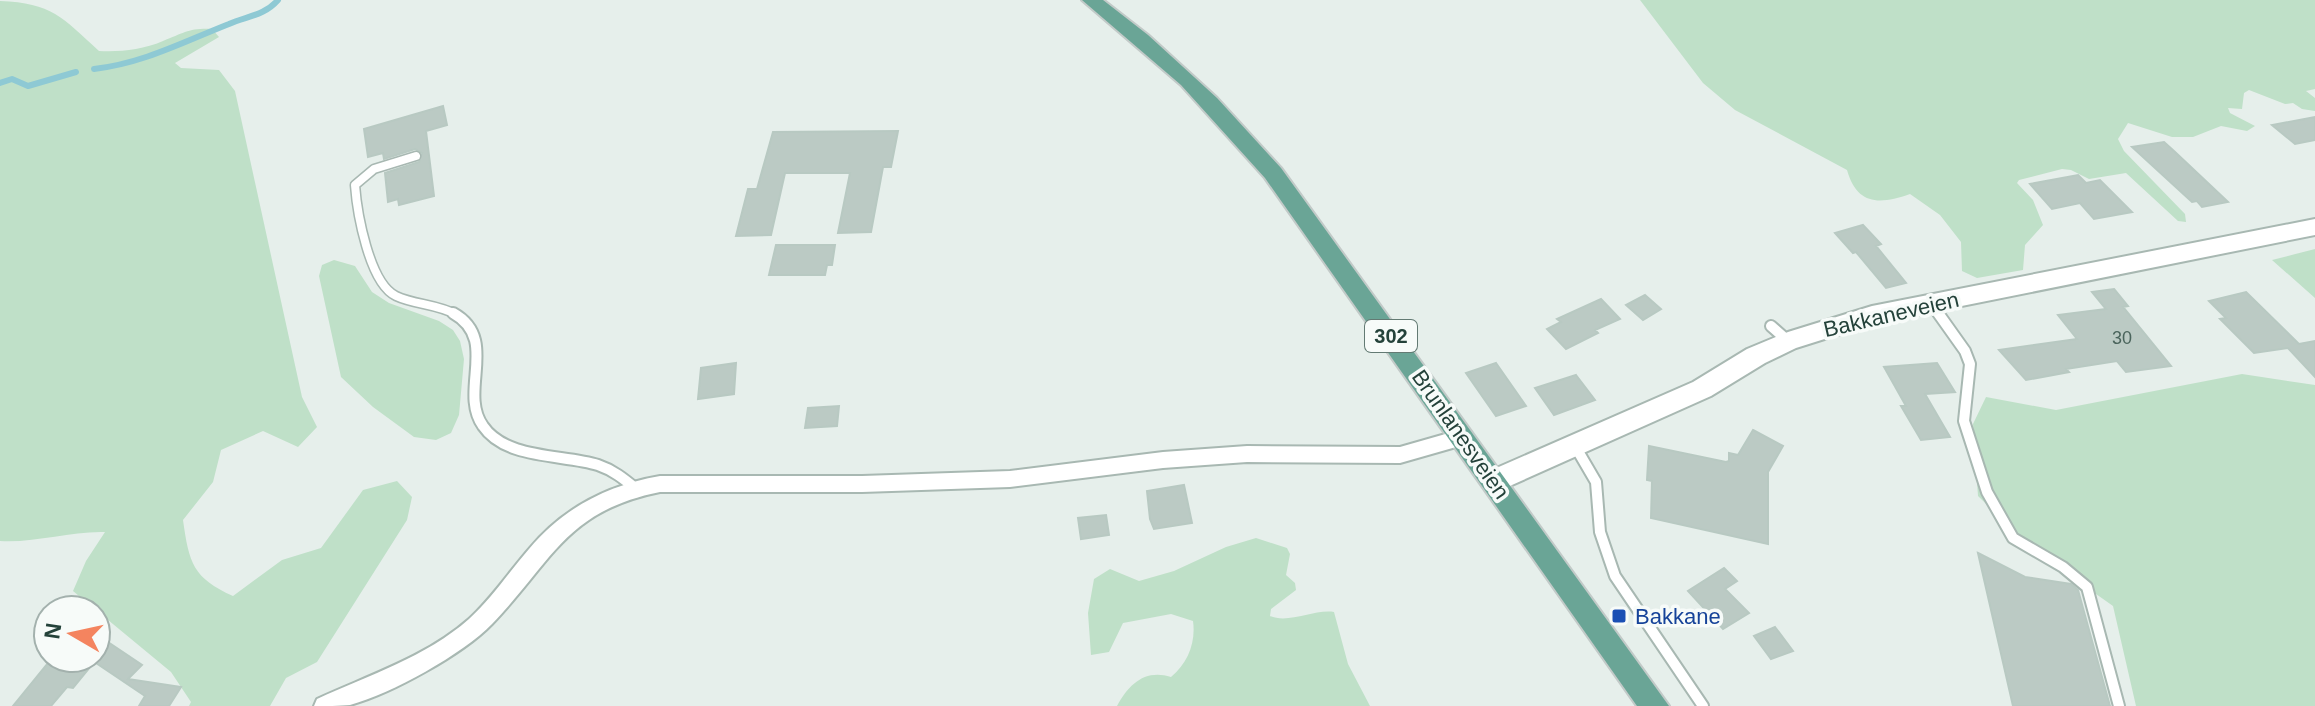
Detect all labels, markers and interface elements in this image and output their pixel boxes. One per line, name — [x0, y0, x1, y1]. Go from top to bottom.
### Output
street label: Bakkaneveien — [1821, 287, 1961, 342]
road number: 302 — [1365, 320, 1417, 352]
house number: 30 — [2112, 328, 2132, 348]
street label: Brunlanesveien — [1407, 365, 1514, 504]
north arrow — [32, 594, 112, 674]
place label: Bakkane — [1635, 604, 1721, 629]
marker: Bakkane — [1610, 607, 1628, 625]
text: N — [39, 621, 66, 641]

